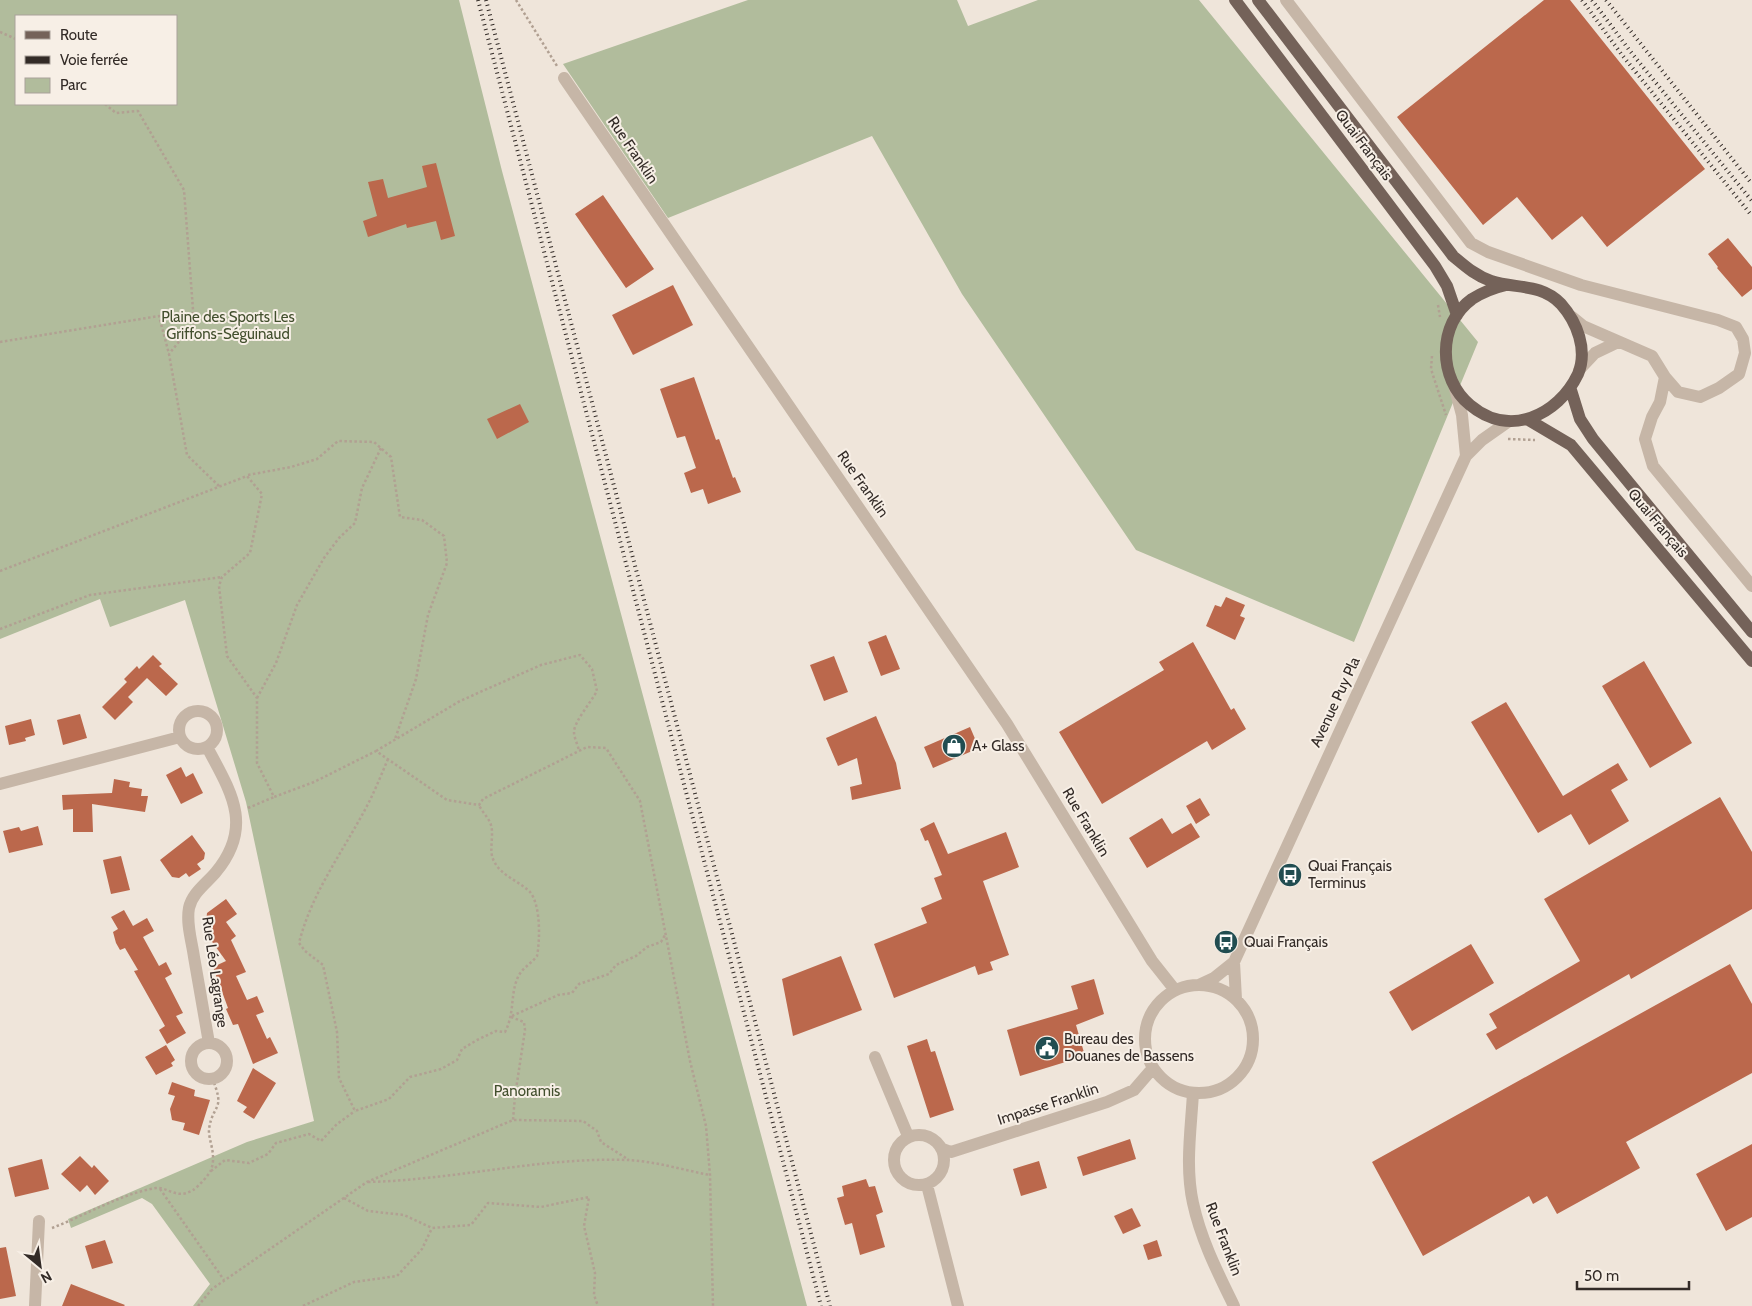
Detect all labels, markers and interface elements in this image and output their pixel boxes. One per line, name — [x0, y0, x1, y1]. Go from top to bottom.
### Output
legend — [15, 15, 178, 105]
text: Route — [60, 26, 98, 44]
text: Voie ferrée — [60, 51, 128, 69]
text: Parc — [60, 76, 87, 94]
street label: Quai Français — [1332, 106, 1396, 184]
street label: Rue Franklin — [604, 113, 662, 187]
park label: Plaine des Sports Les Griffons-Séguinaud — [161, 308, 295, 343]
street label: Rue Franklin — [834, 447, 892, 521]
street label: Quai Français — [1624, 485, 1692, 561]
street label: Avenue Puy Pla — [1306, 653, 1364, 750]
shop icon: A+ Glass — [941, 733, 967, 759]
place label: A+ Glass — [972, 737, 1024, 755]
street label: Rue Franklin — [1058, 784, 1114, 860]
place label: Quai Français Terminus — [1308, 857, 1392, 892]
bus stop icon: Quai Français Terminus — [1277, 862, 1303, 888]
street label: Rue Léo Lagrange — [198, 915, 232, 1029]
bus stop icon: Quai Français — [1213, 929, 1239, 955]
place label: Quai Français — [1244, 933, 1328, 951]
place label: Bureau des Douanes de Bassens — [1064, 1030, 1194, 1065]
public building icon: Bureau des Douanes de Bassens — [1034, 1035, 1060, 1061]
street label: Impasse Franklin — [995, 1079, 1101, 1129]
park label: Panoramis — [494, 1082, 560, 1100]
street label: Rue Franklin — [1202, 1200, 1246, 1278]
north arrow — [15, 1241, 65, 1291]
scale bar — [1577, 1258, 1690, 1290]
text: N — [38, 1267, 55, 1288]
text: 50 m — [1584, 1267, 1619, 1285]

